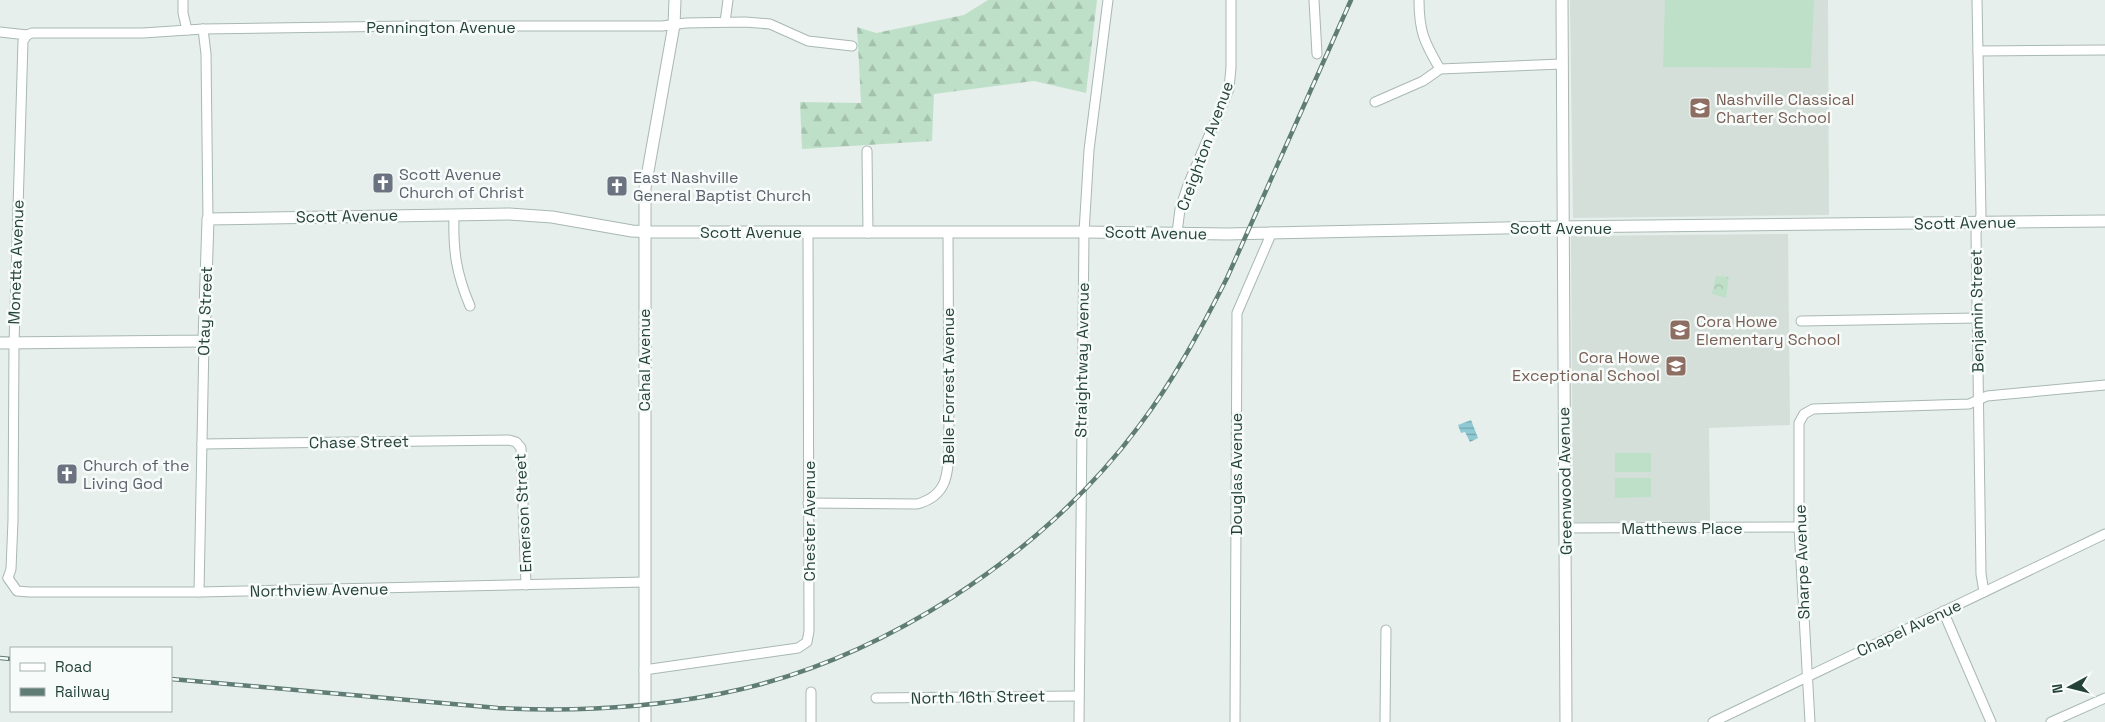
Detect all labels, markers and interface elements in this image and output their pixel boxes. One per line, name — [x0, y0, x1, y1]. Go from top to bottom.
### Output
street label: Pennington Avenue — [366, 17, 516, 38]
street label: Creighton Avenue — [1172, 78, 1238, 214]
place label: Nashville Classical Charter School — [1716, 89, 1855, 128]
school or university icon: Nashville Classical Charter School — [1688, 96, 1712, 120]
place label: Scott Avenue Church of Christ — [399, 164, 524, 203]
place label: East Nashville General Baptist Church — [633, 167, 811, 206]
church icon: Scott Avenue Church of Christ — [371, 171, 395, 195]
church icon: East Nashville General Baptist Church — [605, 174, 629, 198]
street label: Monetta Avenue — [3, 199, 29, 325]
street label: Scott Avenue — [296, 205, 398, 227]
street label: Scott Avenue — [1914, 212, 2016, 234]
street label: Scott Avenue — [1510, 218, 1612, 239]
street label: Scott Avenue — [700, 222, 802, 243]
street label: Scott Avenue — [1105, 222, 1207, 244]
street label: Benjamin Street — [1965, 249, 1989, 373]
street label: Otay Street — [193, 266, 217, 356]
street label: Straightway Avenue — [1070, 282, 1094, 438]
street label: Belle Forrest Avenue — [938, 307, 959, 465]
street label: Cahal Avenue — [634, 309, 655, 411]
place label: Cora Howe Elementary School — [1696, 311, 1841, 350]
school or university icon: Cora Howe Elementary School — [1668, 318, 1692, 342]
place label: Cora Howe Exceptional School — [1512, 347, 1660, 386]
school or university icon: Cora Howe Exceptional School — [1664, 354, 1688, 378]
street label: Greenwood Avenue — [1553, 407, 1577, 555]
street label: Douglas Avenue — [1226, 413, 1247, 535]
street label: Chase Street — [309, 431, 409, 453]
street label: Emerson Street — [509, 453, 537, 573]
place label: Church of the Living God — [83, 455, 189, 494]
street label: Chester Avenue — [799, 461, 820, 581]
church icon: Church of the Living God — [55, 462, 79, 486]
street label: Sharpe Avenue — [1789, 504, 1815, 620]
street label: Matthews Place — [1621, 518, 1743, 539]
street label: Northview Avenue — [250, 578, 388, 602]
street label: Chapel Avenue — [1853, 595, 1965, 661]
legend — [10, 647, 172, 712]
text: Road — [55, 657, 92, 676]
north arrow — [2045, 662, 2095, 712]
text: Railway — [55, 682, 110, 701]
text: N — [2048, 683, 2067, 694]
street label: North 16th Street — [911, 685, 1045, 709]

